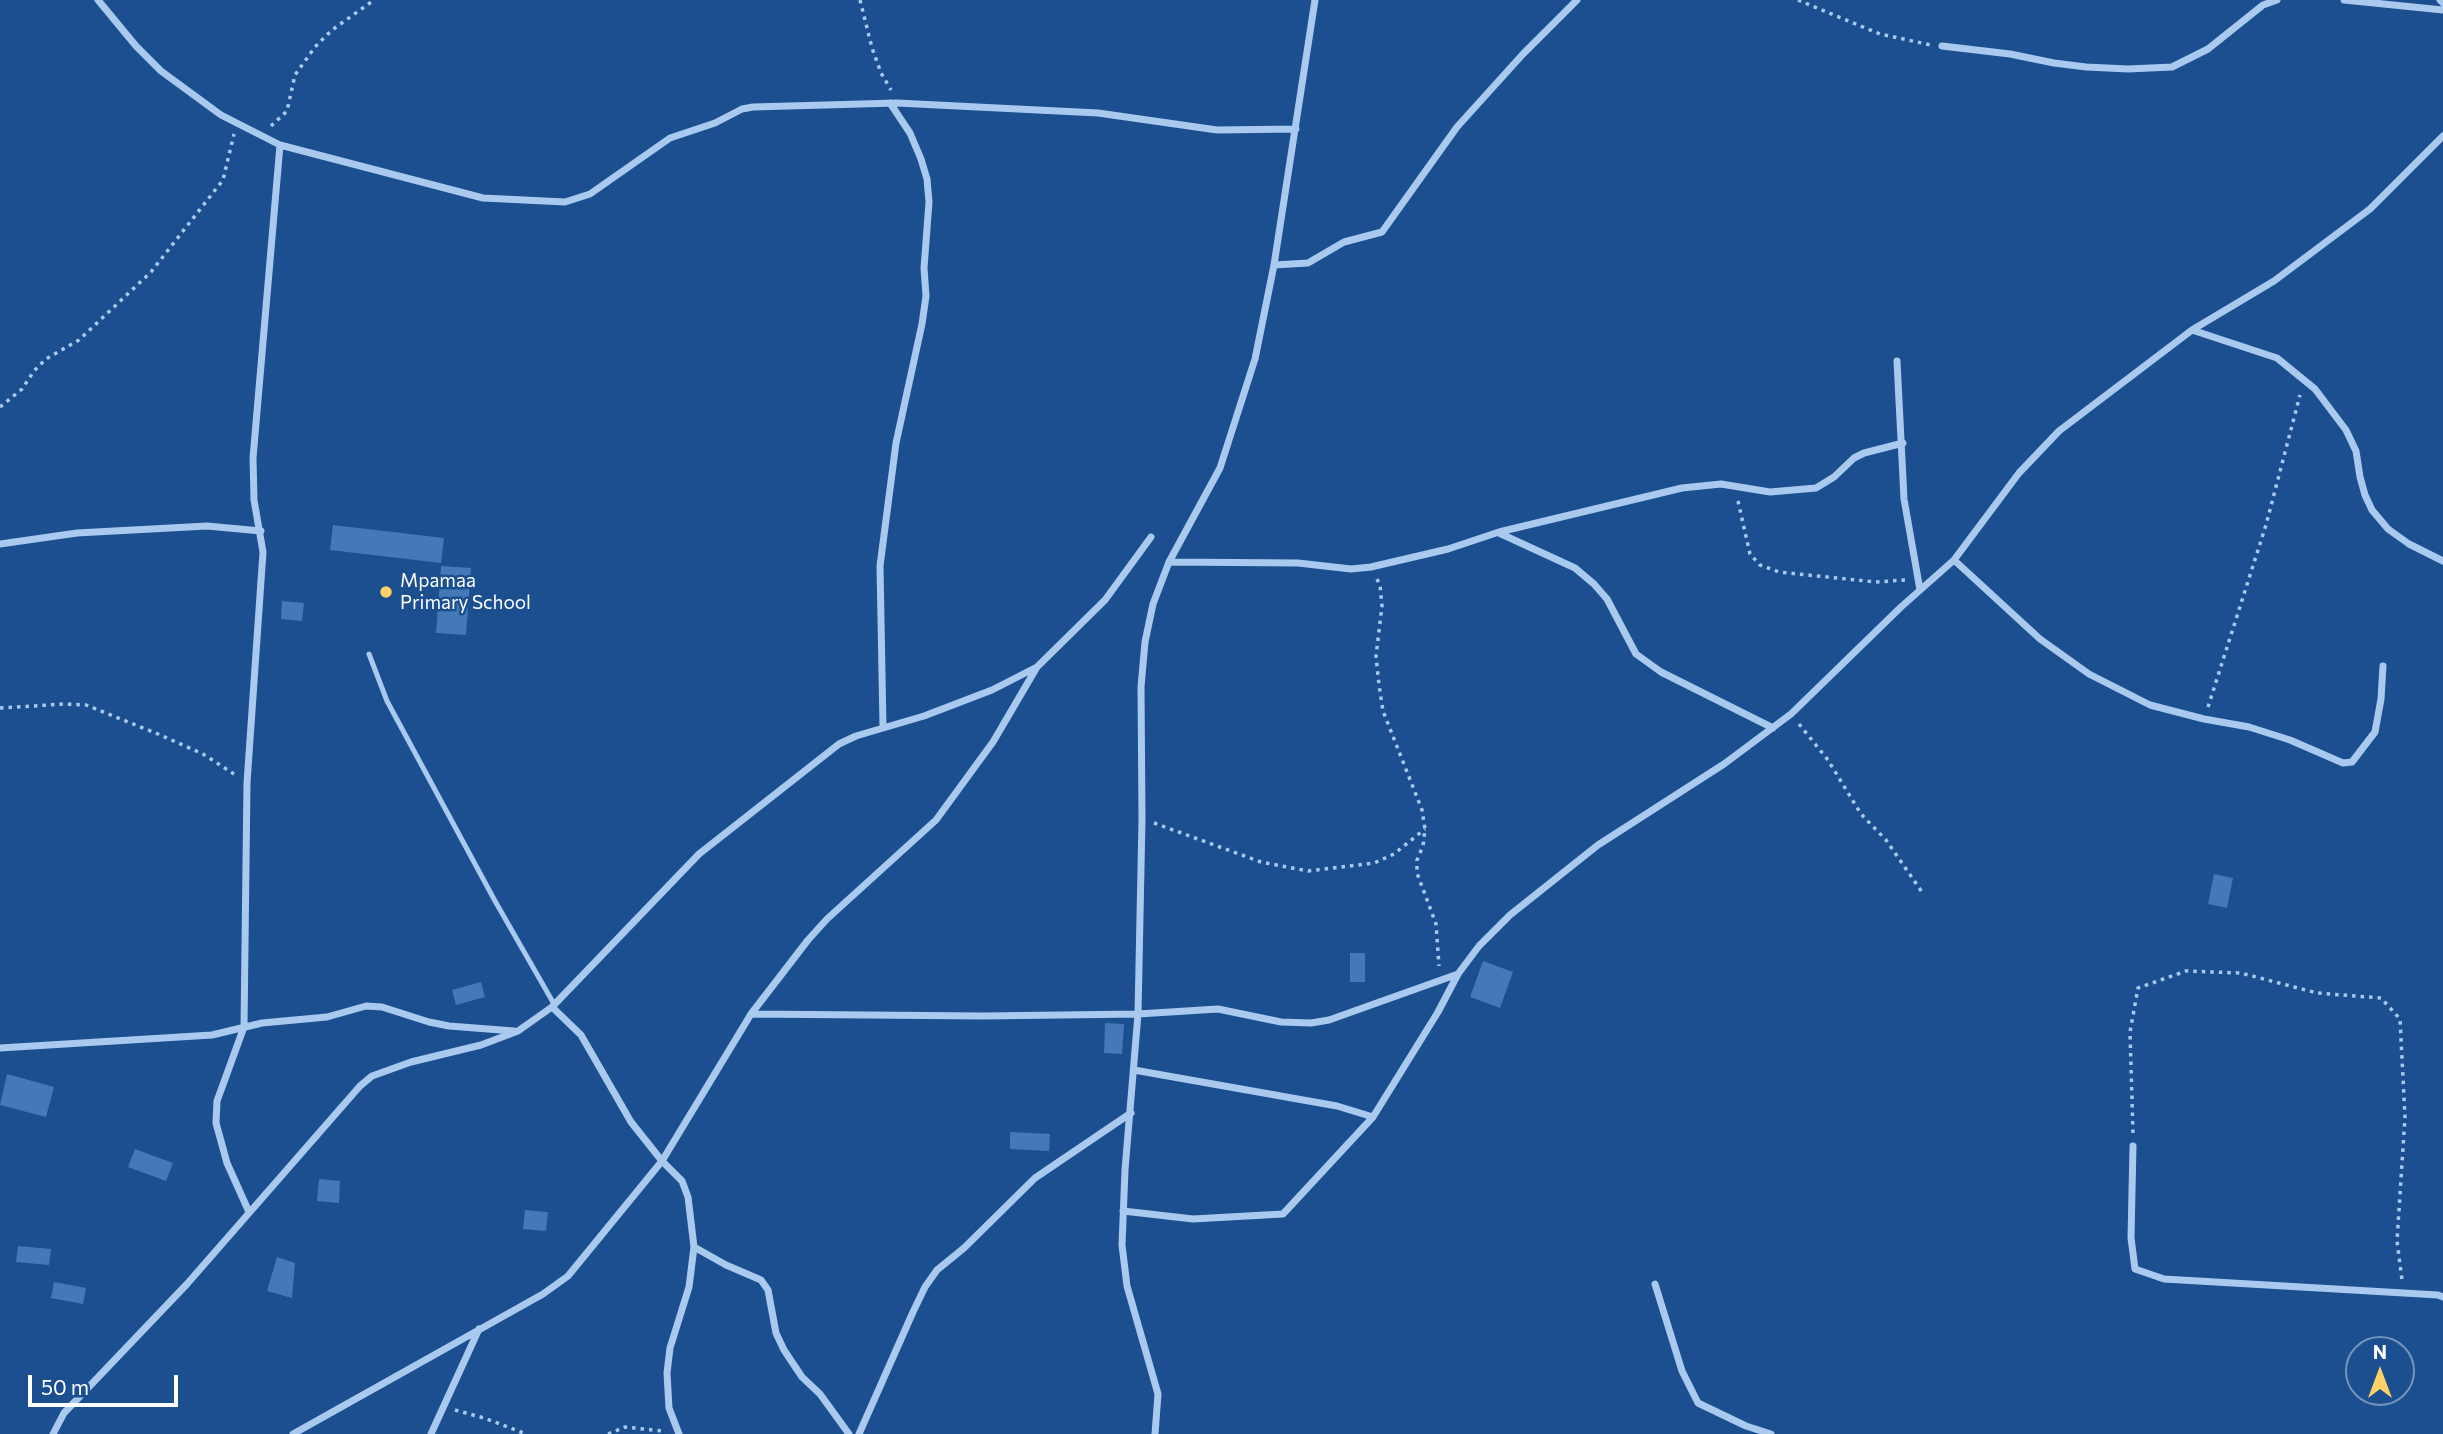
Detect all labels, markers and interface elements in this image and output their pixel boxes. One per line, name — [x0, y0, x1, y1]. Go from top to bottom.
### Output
place label: Mpamaa Primary School — [400, 570, 531, 614]
marker: Mpamaa Primary School — [378, 584, 394, 600]
north arrow — [2345, 1336, 2415, 1406]
text: N — [2373, 1340, 2387, 1363]
scale bar — [32, 1360, 182, 1404]
text: 50 m — [41, 1374, 89, 1399]

